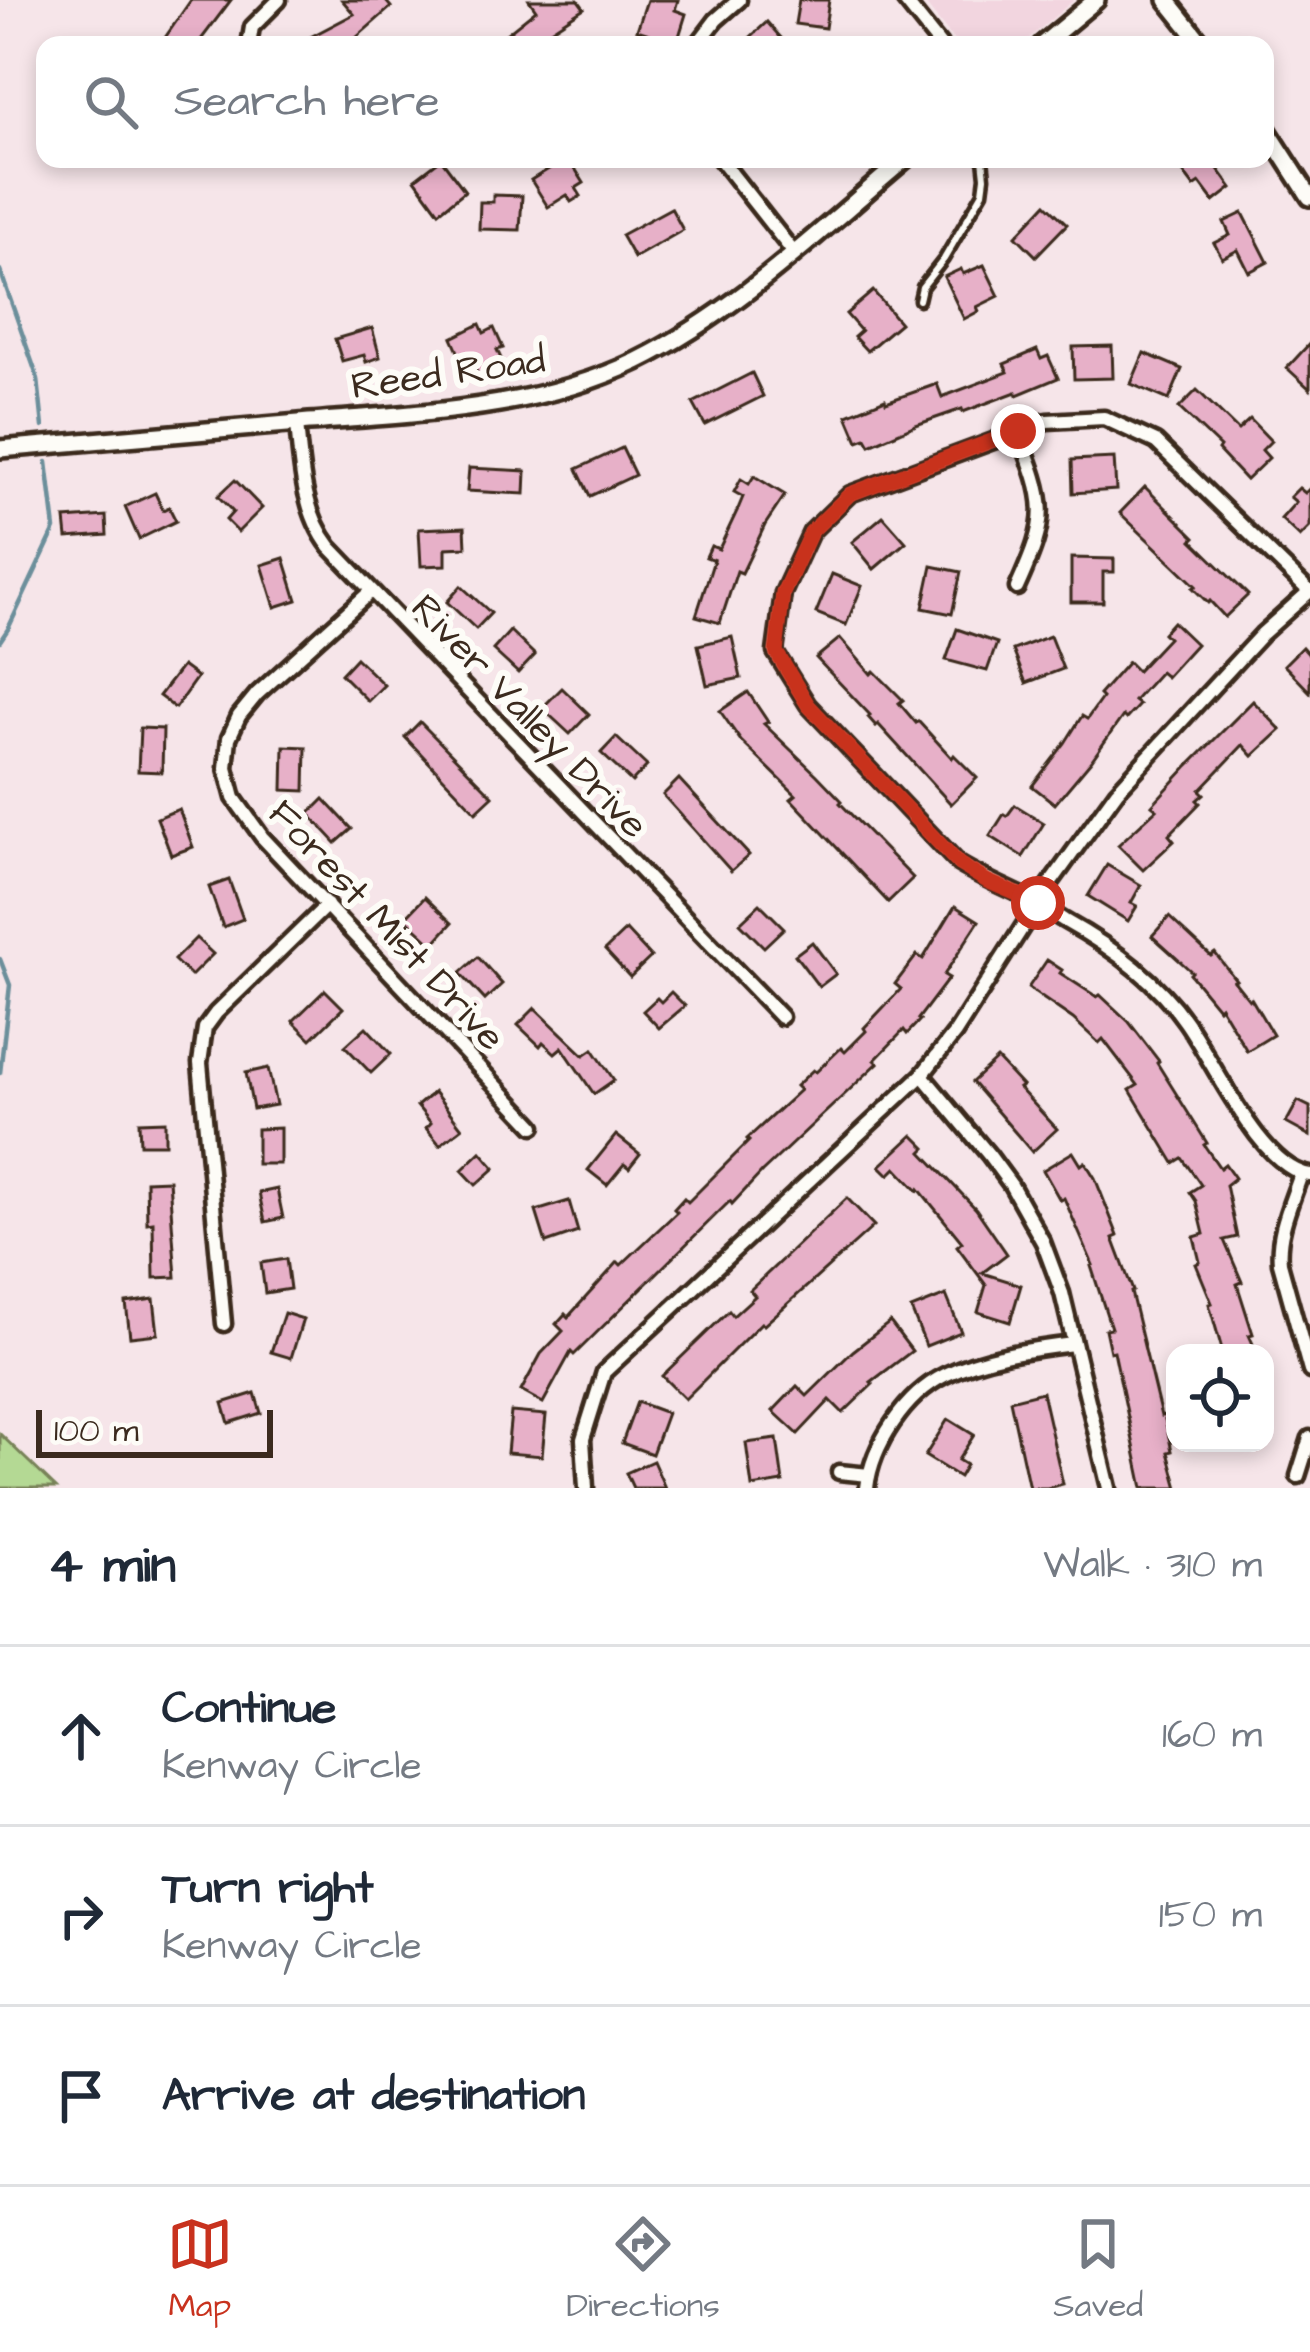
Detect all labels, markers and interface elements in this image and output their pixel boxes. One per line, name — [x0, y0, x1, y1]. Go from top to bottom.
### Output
search box — [36, 36, 1274, 168]
icon: search — [78, 69, 144, 135]
text: Search here — [174, 71, 440, 133]
street label: Reed Road — [348, 334, 549, 414]
route end — [991, 404, 1045, 458]
street label: River Valley Drive — [397, 583, 660, 852]
street label: Forest Mist Drive — [255, 789, 517, 1064]
route start — [1011, 876, 1065, 930]
map controls — [1166, 1344, 1274, 1452]
button: locate — [1166, 1344, 1274, 1452]
scale bar — [36, 1404, 273, 1457]
text: 100 m — [54, 1408, 139, 1454]
text: 4 min — [48, 1531, 176, 1602]
text: Walk · 310 m — [1043, 1539, 1262, 1593]
text: Continue — [162, 1678, 336, 1740]
icon: ahead — [48, 1703, 114, 1769]
text: 160 m — [1162, 1709, 1262, 1763]
text: Kenway Circle — [162, 1740, 422, 1794]
text: Turn right — [162, 1858, 374, 1920]
icon: right — [48, 1883, 114, 1949]
text: 150 m — [1159, 1889, 1262, 1943]
text: Kenway Circle — [162, 1920, 422, 1974]
icon: arrive — [48, 2063, 114, 2129]
text: Arrive at destination — [162, 2065, 585, 2127]
tab: Map — [167, 2211, 233, 2329]
tab: Directions — [566, 2211, 720, 2329]
tab: Saved — [1053, 2211, 1143, 2329]

